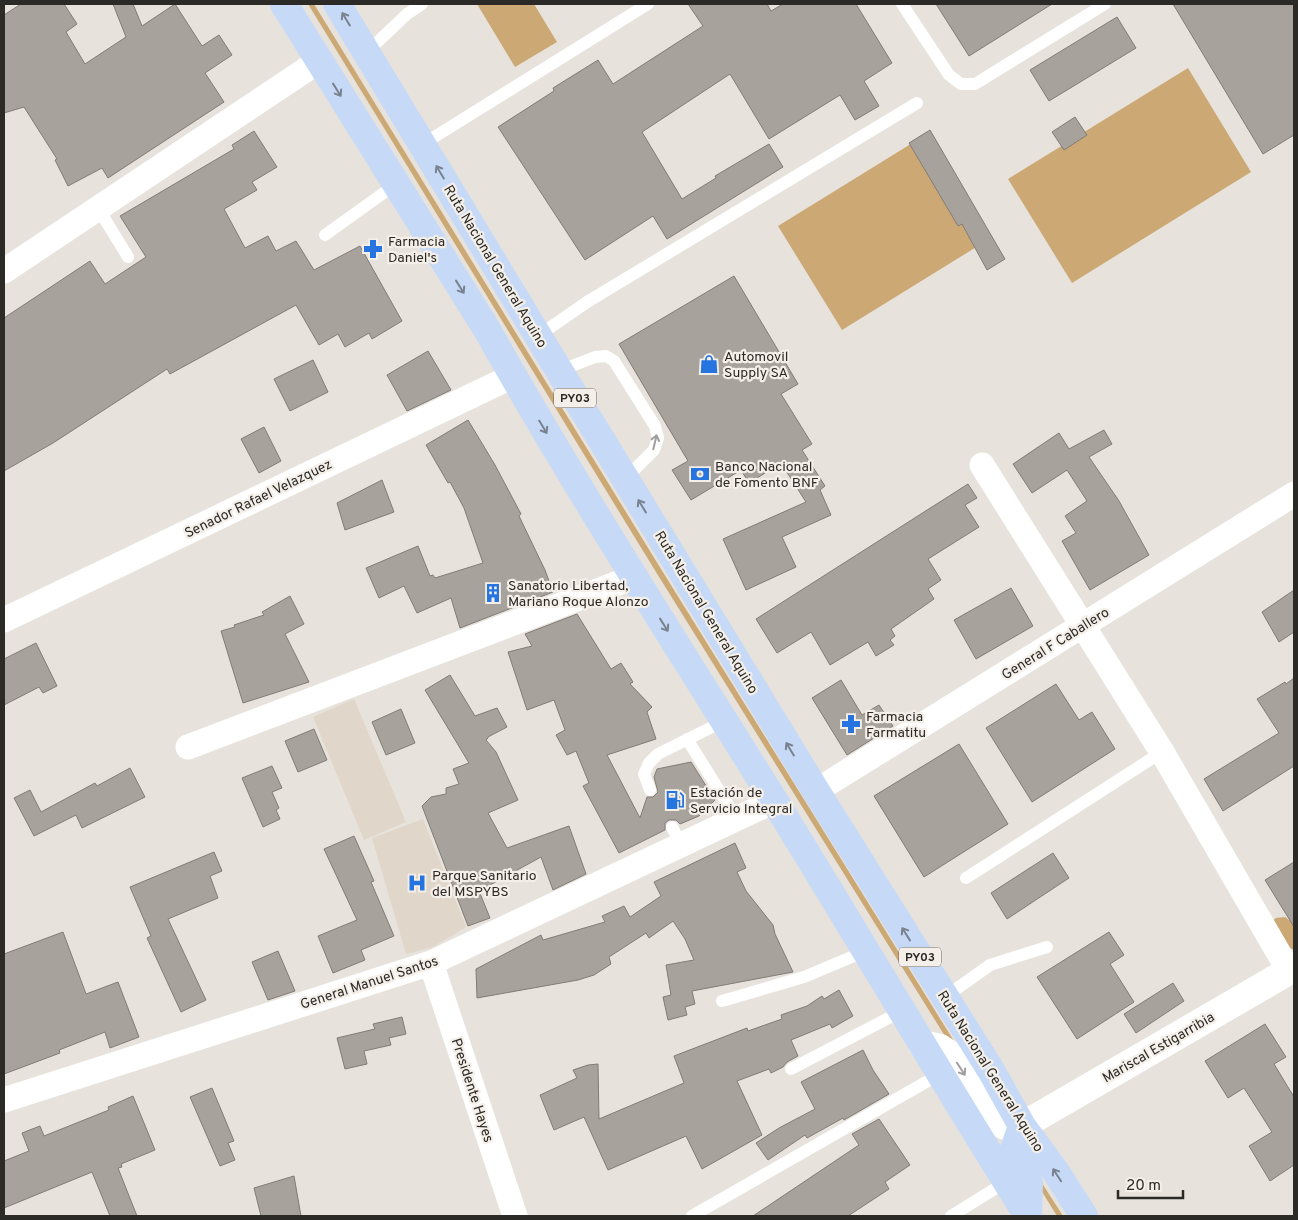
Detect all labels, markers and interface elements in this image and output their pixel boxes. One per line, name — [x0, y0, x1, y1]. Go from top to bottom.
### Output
one-way arrow — [341, 12, 351, 26]
one-way arrow — [332, 82, 342, 96]
one-way arrow — [434, 166, 444, 180]
street label: Ruta Nacional General Aquino — [439, 182, 550, 351]
place label: Farmacia Daniel's — [388, 234, 445, 267]
pharmacy icon: Farmacia Daniel's — [362, 238, 384, 260]
one-way arrow — [455, 280, 466, 294]
place label: Automovil Supply SA — [724, 349, 788, 382]
shop icon: Automovil Supply SA — [698, 353, 720, 375]
road number: PY03 — [554, 388, 596, 408]
one-way arrow — [539, 419, 549, 433]
one-way arrow — [651, 434, 660, 450]
street label: Senador Rafael Velazquez — [182, 456, 335, 542]
place label: Banco Nacional de Fomento BNF — [715, 459, 819, 492]
bank icon: Banco Nacional de Fomento BNF — [689, 463, 711, 485]
one-way arrow — [636, 499, 646, 513]
street label: Ruta Nacional General Aquino — [650, 528, 761, 697]
place label: Sanatorio Libertad, Mariano Roque Alonzo — [508, 578, 649, 611]
building icon: Sanatorio Libertad, Mariano Roque Alonzo — [482, 582, 504, 604]
street label: General F Caballero — [999, 604, 1113, 684]
one-way arrow — [659, 618, 670, 632]
place label: Farmacia Farmatitu — [866, 709, 926, 742]
pharmacy icon: Farmacia Farmatitu — [840, 713, 862, 735]
one-way arrow — [785, 742, 796, 756]
place label: Estación de Servicio Integral — [690, 785, 793, 818]
fuel station icon: Estación de Servicio Integral — [664, 789, 686, 811]
place label: Parque Sanitario del MSPYBS — [432, 868, 537, 901]
hospital icon: Parque Sanitario del MSPYBS — [406, 872, 428, 894]
one-way arrow — [901, 928, 911, 942]
road number: PY03 — [899, 948, 941, 966]
street label: General Manuel Santos — [298, 953, 441, 1014]
street label: Ruta Nacional General Aquino — [933, 988, 1047, 1156]
street label: Mariscal Estigarribia — [1100, 1009, 1218, 1087]
street label: Presidente Hayes — [447, 1036, 496, 1145]
one-way arrow — [956, 1062, 966, 1076]
one-way arrow — [1052, 1168, 1062, 1182]
scale bar — [1118, 1168, 1183, 1200]
text: 20 m — [1126, 1177, 1161, 1196]

